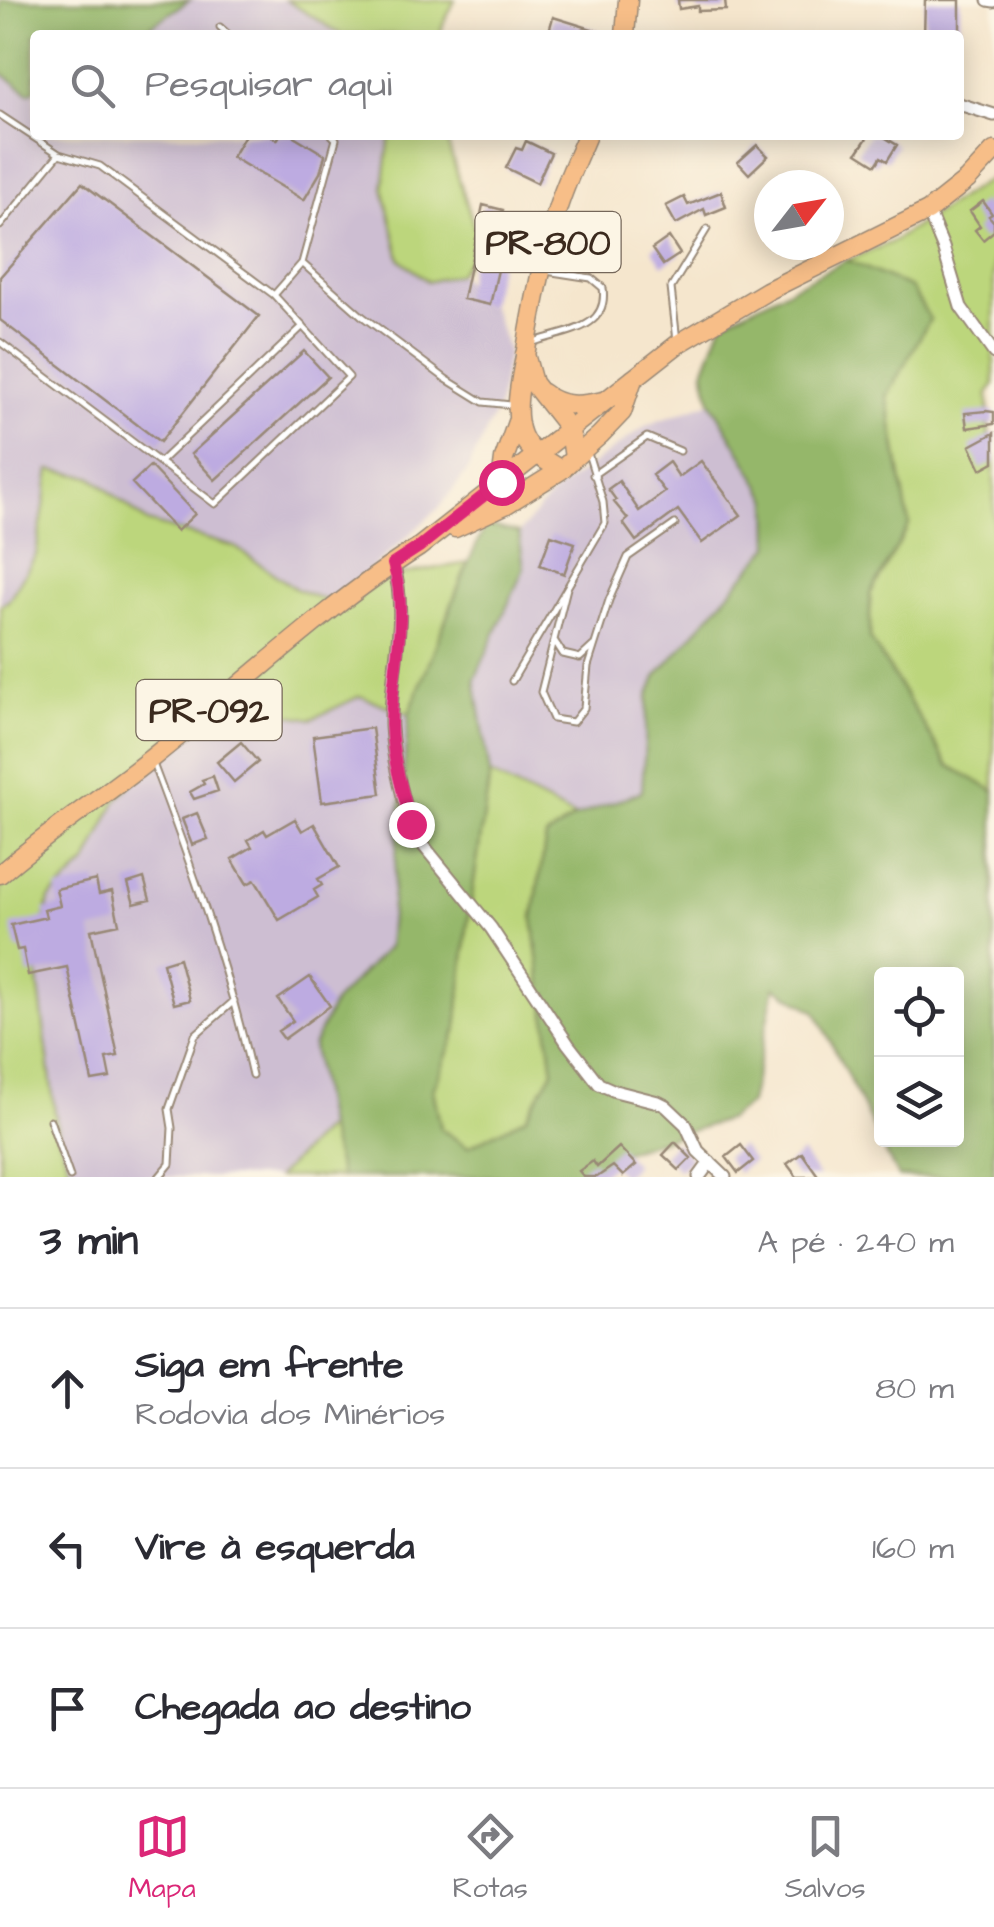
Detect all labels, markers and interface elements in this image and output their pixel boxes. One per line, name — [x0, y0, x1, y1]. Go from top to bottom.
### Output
search box — [30, 30, 964, 140]
icon: search — [65, 58, 120, 113]
text: Pesquisar aqui — [145, 59, 392, 111]
north arrow — [754, 170, 844, 260]
road number: PR-800 — [476, 212, 620, 272]
route start — [479, 460, 525, 506]
road number: PR-092 — [136, 680, 282, 740]
route end — [389, 802, 435, 848]
map controls — [874, 967, 964, 1147]
button: locate — [874, 967, 964, 1057]
button: layers — [874, 1057, 964, 1147]
text: 3 min — [40, 1213, 138, 1271]
text: A pé · 240 m — [757, 1220, 954, 1265]
text: Siga em frente — [135, 1340, 404, 1392]
icon: ahead — [40, 1361, 95, 1416]
text: 80 m — [875, 1366, 954, 1411]
text: Rodovia dos Minérios — [135, 1392, 445, 1437]
icon: left — [40, 1521, 95, 1576]
text: Vire à esquerda — [135, 1522, 415, 1574]
text: 160 m — [872, 1526, 954, 1571]
icon: arrive — [40, 1681, 95, 1736]
text: Chegada ao destino — [135, 1682, 471, 1734]
tab: Mapa — [128, 1809, 196, 1908]
tab: Rotas — [452, 1809, 528, 1908]
tab: Salvos — [785, 1809, 866, 1908]

